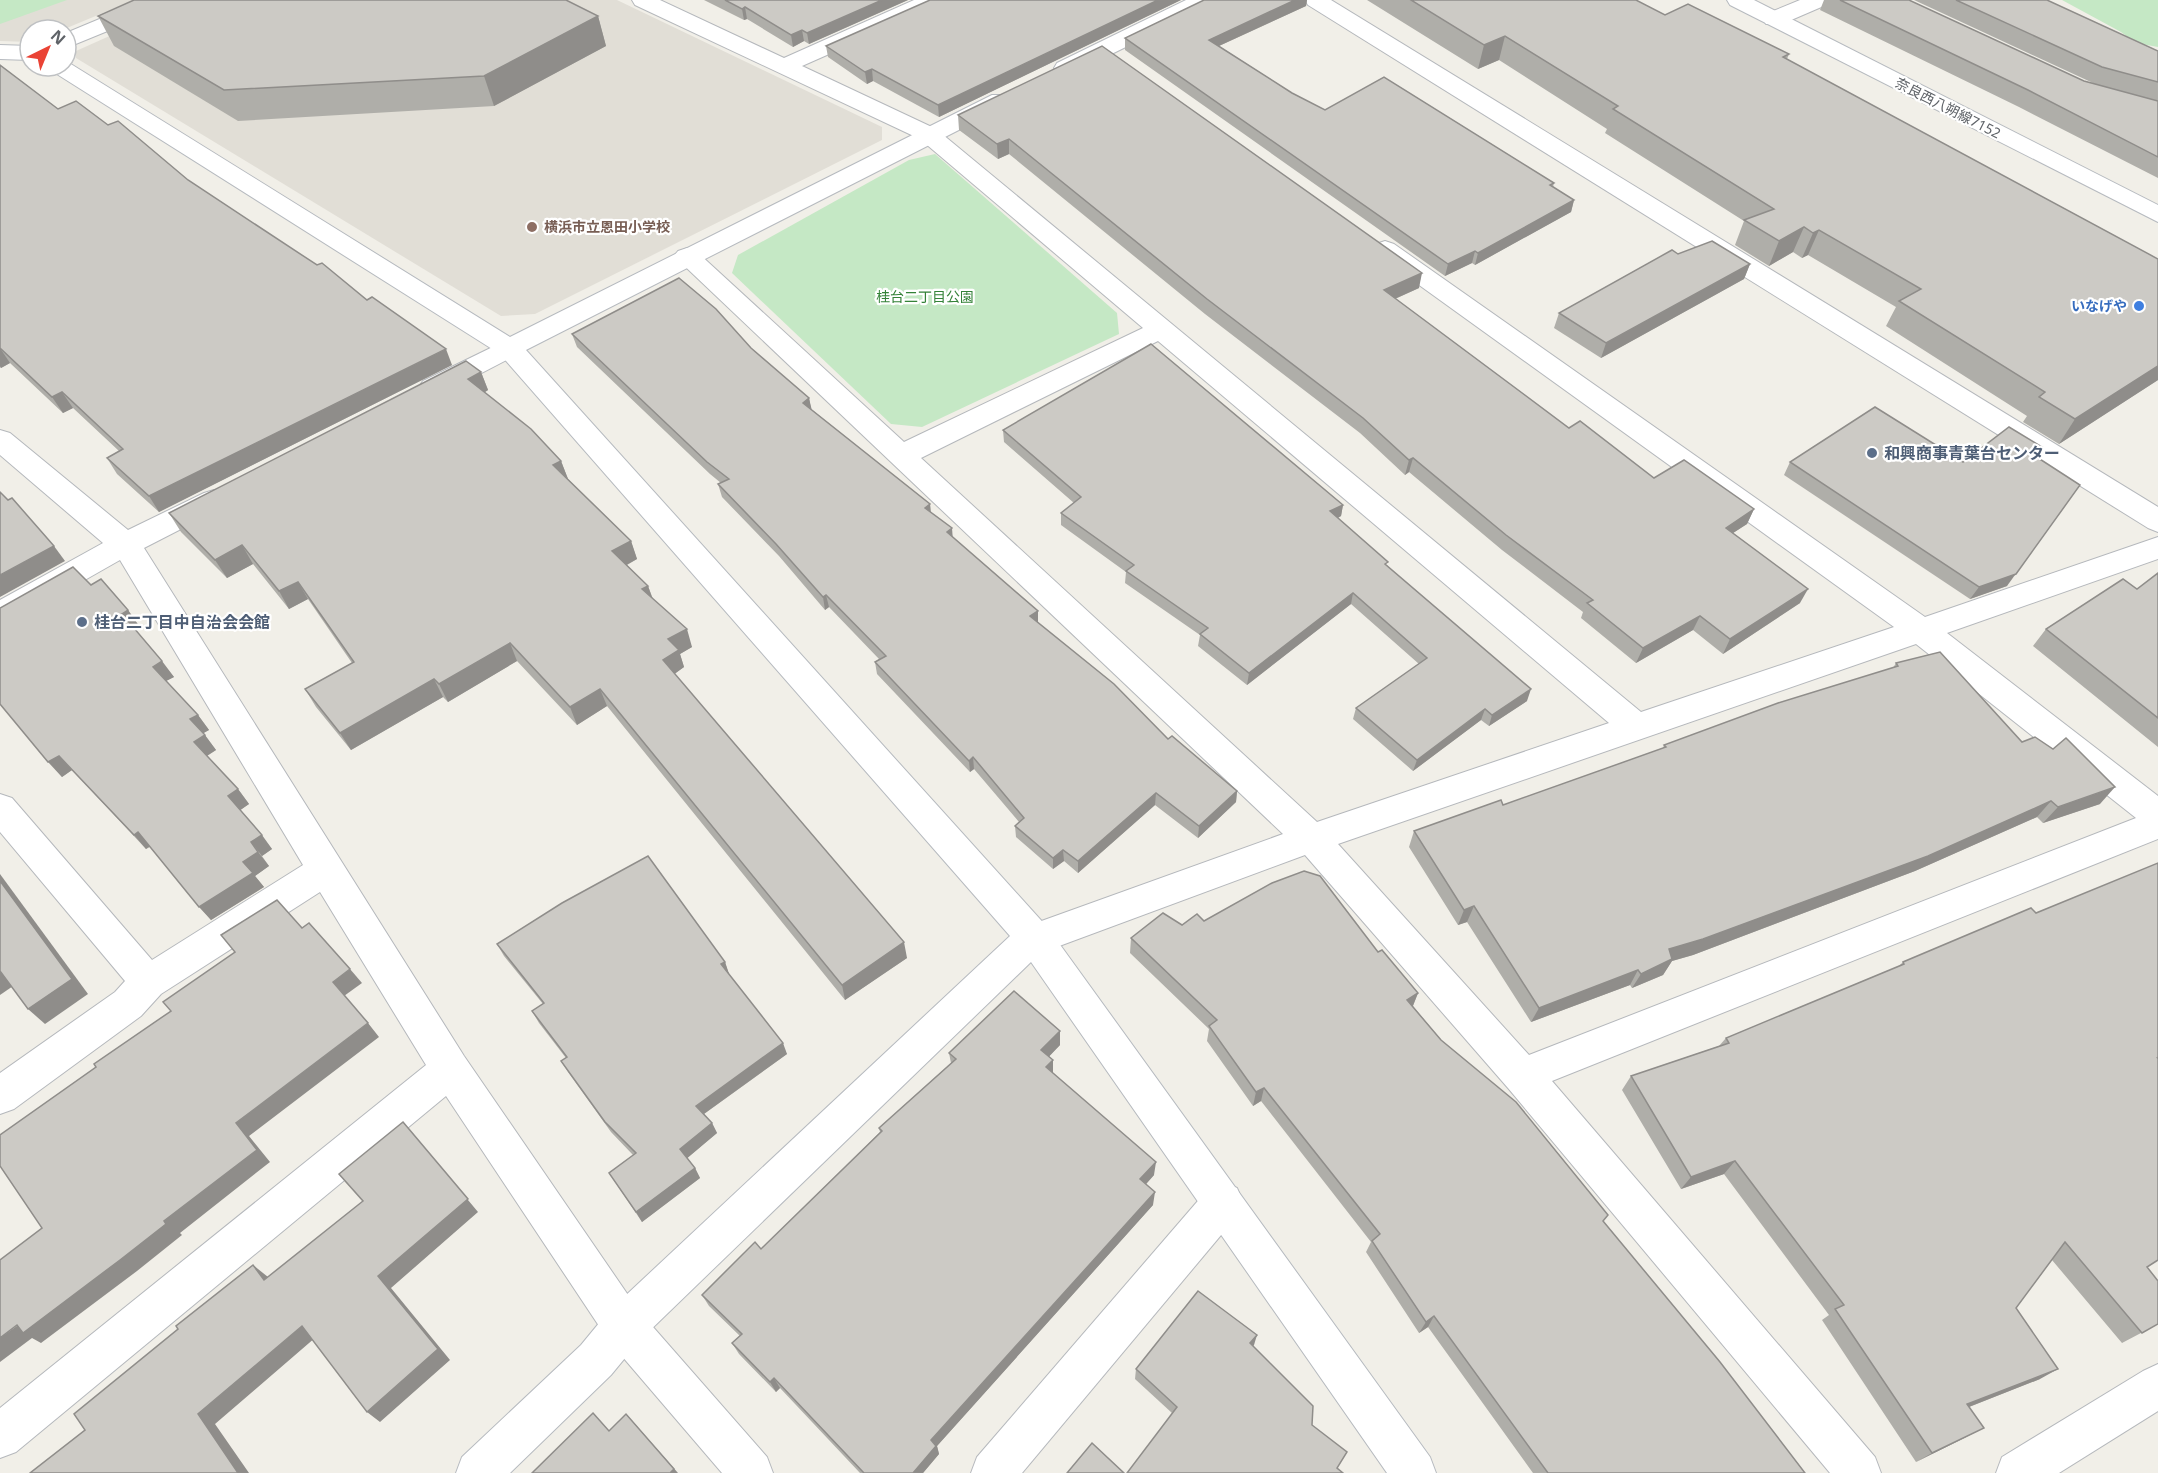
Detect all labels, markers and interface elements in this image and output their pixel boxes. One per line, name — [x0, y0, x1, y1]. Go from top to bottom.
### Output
north arrow — [18, 18, 78, 78]
text: N — [46, 25, 70, 50]
street label: 奈良西八朔線7152 — [1892, 73, 2004, 142]
place label: 横浜市立恩田小学校 — [544, 217, 670, 236]
marker: 横浜市立恩田小学校 — [525, 220, 539, 234]
park label: 桂台二丁目公園 — [876, 287, 974, 306]
place label: いなげや — [2071, 296, 2127, 315]
marker: いなげや — [2132, 299, 2146, 313]
place label: 和興商事青葉台センター — [1884, 442, 2060, 464]
marker: 和興商事青葉台センター — [1865, 446, 1879, 460]
place label: 桂台二丁目中自治会会館 — [94, 611, 270, 633]
marker: 桂台二丁目中自治会会館 — [75, 615, 89, 629]

